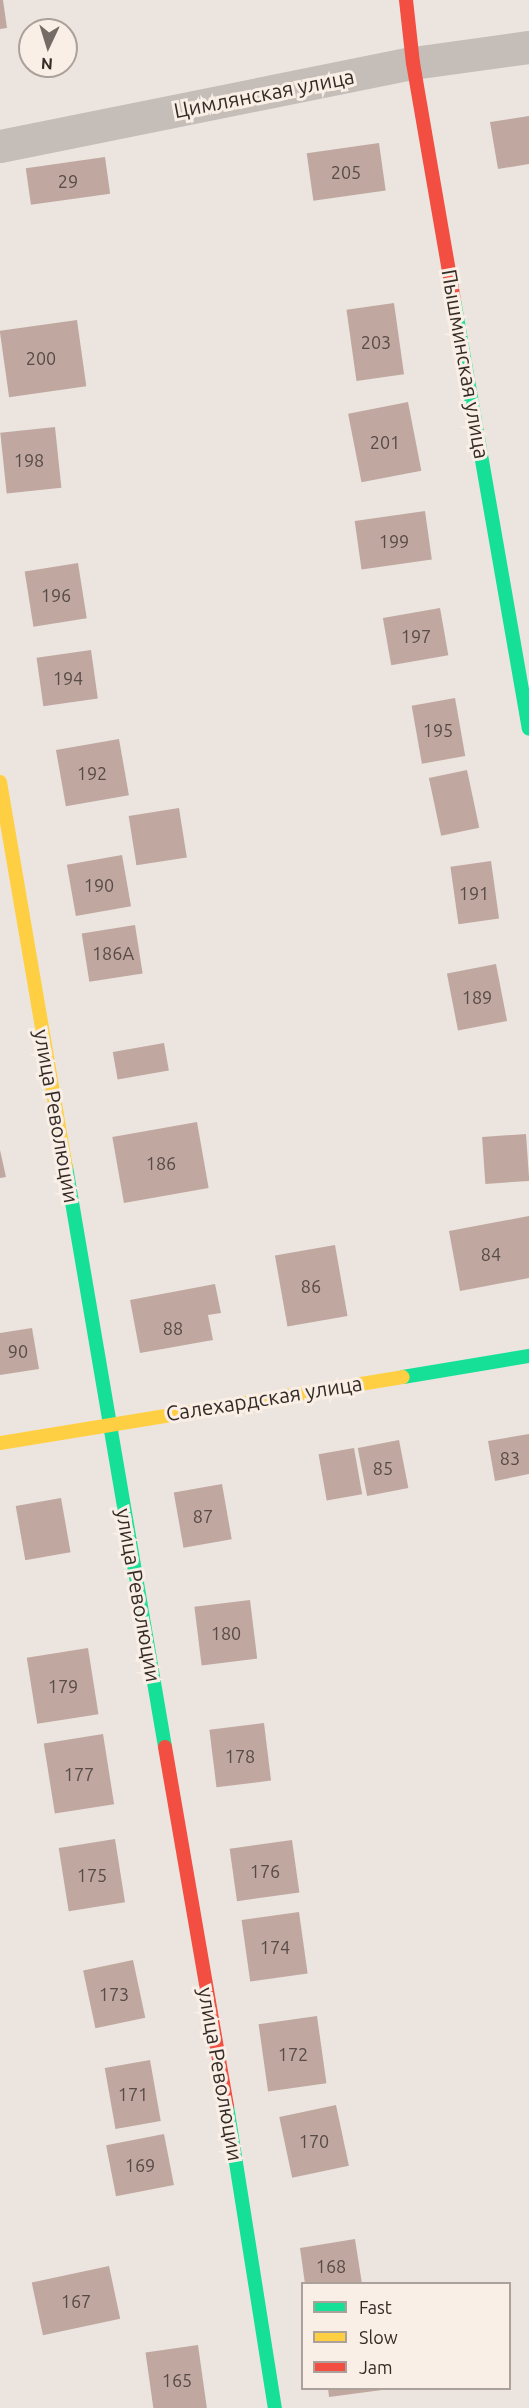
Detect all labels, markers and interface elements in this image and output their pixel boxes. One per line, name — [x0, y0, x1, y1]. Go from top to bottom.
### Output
north arrow — [18, 18, 78, 78]
text: N — [40, 55, 53, 73]
street label: Цимлянская улица — [172, 63, 356, 123]
house number: 205 — [331, 161, 361, 183]
house number: 29 — [58, 170, 78, 192]
street label: Пышминская улица — [437, 267, 495, 461]
house number: 203 — [361, 331, 391, 353]
house number: 200 — [26, 347, 56, 369]
house number: 201 — [370, 431, 400, 453]
house number: 198 — [14, 449, 44, 471]
house number: 199 — [379, 530, 409, 552]
house number: 196 — [41, 584, 71, 606]
house number: 197 — [401, 625, 431, 647]
house number: 194 — [53, 667, 83, 689]
house number: 195 — [423, 719, 453, 741]
house number: 192 — [77, 762, 107, 784]
house number: 190 — [84, 874, 114, 896]
house number: 191 — [459, 882, 489, 904]
house number: 186А — [92, 942, 134, 964]
house number: 189 — [462, 986, 492, 1008]
street label: улица Революции — [29, 1027, 85, 1205]
house number: 186 — [146, 1152, 176, 1174]
house number: 84 — [481, 1243, 501, 1265]
house number: 86 — [301, 1275, 321, 1297]
house number: 88 — [163, 1317, 183, 1339]
house number: 90 — [8, 1340, 28, 1362]
street label: Салехардская улица — [164, 1370, 364, 1426]
house number: 83 — [500, 1447, 520, 1469]
house number: 85 — [373, 1457, 393, 1479]
house number: 87 — [193, 1505, 213, 1527]
street label: улица Революции — [111, 1506, 167, 1684]
house number: 180 — [211, 1622, 241, 1644]
house number: 179 — [48, 1675, 78, 1697]
house number: 178 — [225, 1745, 255, 1767]
house number: 177 — [64, 1763, 94, 1785]
house number: 176 — [250, 1860, 280, 1882]
house number: 175 — [77, 1864, 107, 1886]
house number: 174 — [260, 1936, 290, 1958]
house number: 173 — [99, 1983, 129, 2005]
street label: улица Революции — [193, 1985, 249, 2163]
house number: 172 — [278, 2043, 308, 2065]
house number: 171 — [118, 2083, 148, 2105]
house number: 170 — [299, 2130, 329, 2152]
house number: 169 — [125, 2154, 155, 2176]
house number: 168 — [316, 2255, 346, 2277]
legend — [301, 2282, 511, 2390]
house number: 167 — [61, 2290, 91, 2312]
text: Fast — [359, 2297, 392, 2317]
text: Slow — [359, 2327, 398, 2347]
text: Jam — [359, 2357, 393, 2377]
house number: 165 — [162, 2369, 192, 2391]

